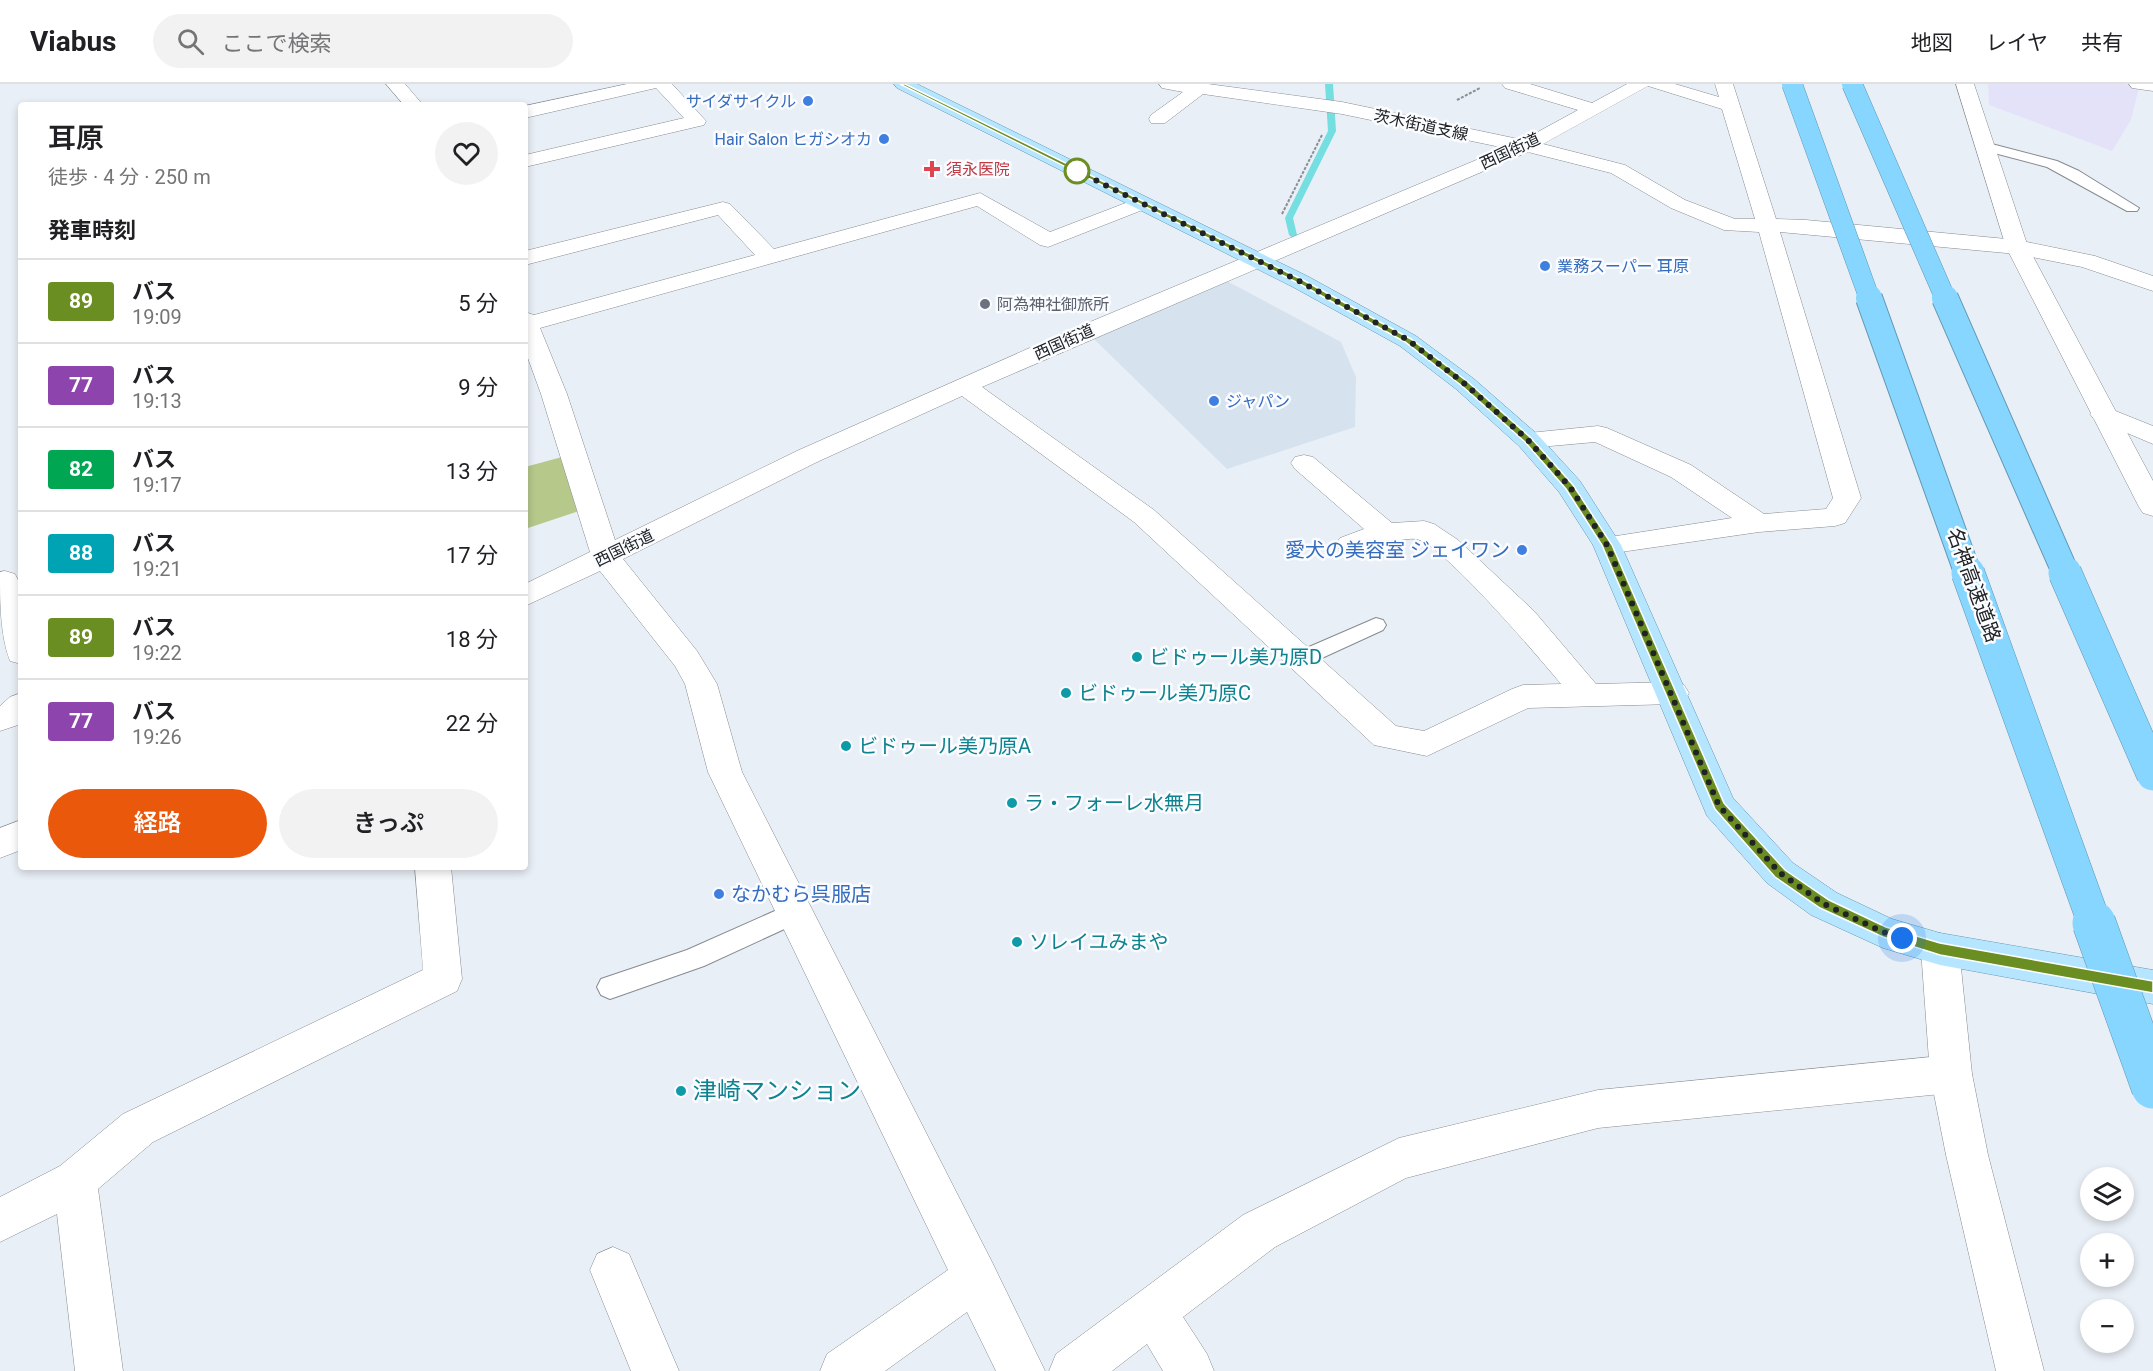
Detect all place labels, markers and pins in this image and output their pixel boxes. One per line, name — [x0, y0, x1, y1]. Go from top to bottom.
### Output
place label: サイダサイクル — [685, 92, 796, 111]
marker: サイダサイクル — [801, 94, 815, 108]
place label: Hair Salon ヒガシオカ — [715, 130, 872, 149]
marker: Hair Salon ヒガシオカ — [877, 132, 891, 146]
unlabelled marker — [1064, 158, 1090, 184]
marker: 須永医院 — [923, 160, 941, 178]
place label: 須永医院 — [946, 160, 1010, 179]
place label: 業務スーパー 耳原 — [1557, 257, 1689, 276]
marker: 業務スーパー 耳原 — [1538, 259, 1552, 273]
place label: 阿為神社御旅所 — [997, 295, 1109, 314]
marker: 阿為神社御旅所 — [978, 297, 992, 311]
place label: ジャパン — [1226, 392, 1290, 411]
marker: ジャパン — [1207, 394, 1221, 408]
place label: 愛犬の美容室 ジェイワン — [1285, 538, 1510, 562]
marker: 愛犬の美容室 ジェイワン — [1515, 543, 1529, 557]
place label: ビドゥール美乃原D — [1149, 645, 1322, 669]
marker: ビドゥール美乃原D — [1130, 650, 1144, 664]
place label: ビドゥール美乃原C — [1078, 681, 1251, 705]
marker: ビドゥール美乃原C — [1059, 686, 1073, 700]
place label: ビドゥール美乃原A — [858, 734, 1031, 758]
marker: ビドゥール美乃原A — [839, 739, 853, 753]
place label: ラ・フォーレ水無月 — [1024, 791, 1204, 815]
marker: ラ・フォーレ水無月 — [1005, 796, 1019, 810]
place label: なかむら呉服店 — [731, 882, 871, 906]
marker: なかむら呉服店 — [712, 887, 726, 901]
place label: ソレイユみまや — [1029, 930, 1169, 954]
marker: ソレイユみまや — [1010, 935, 1024, 949]
place label: 津崎マンション — [693, 1077, 861, 1105]
marker: 津崎マンション — [674, 1084, 688, 1098]

